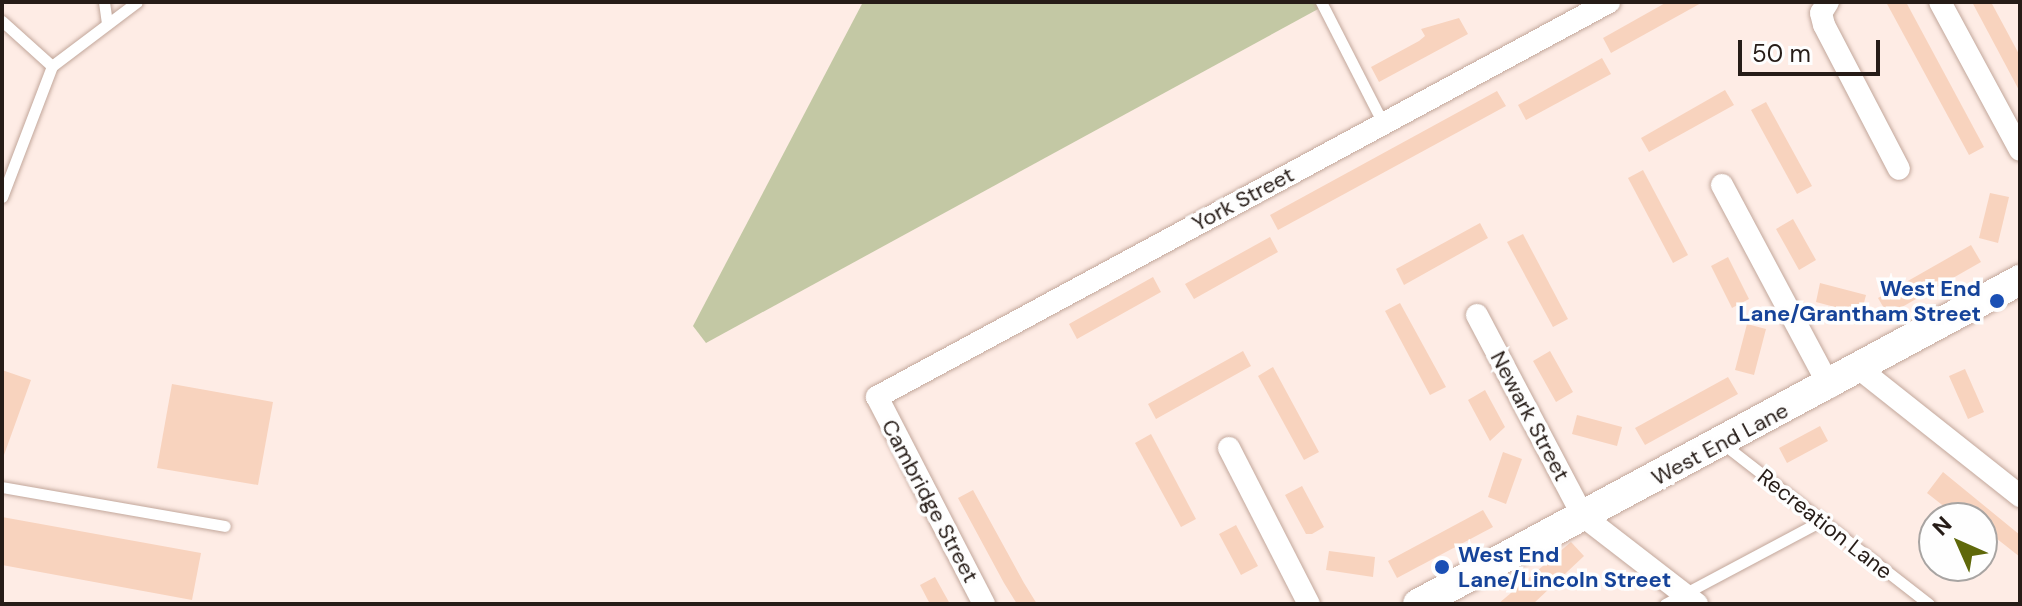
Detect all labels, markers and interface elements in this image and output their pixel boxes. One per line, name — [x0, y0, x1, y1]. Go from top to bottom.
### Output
scale bar — [1742, 24, 1884, 74]
text: 50 m — [1752, 38, 1811, 69]
street label: York Street — [1188, 161, 1298, 237]
place label: West End Lane/Grantham Street — [1738, 275, 1981, 326]
marker: West End Lane/Grantham Street — [1988, 292, 2006, 310]
street label: Newark Street — [1485, 347, 1575, 485]
street label: West End Lane — [1647, 397, 1793, 491]
street label: Cambridge Street — [876, 415, 984, 587]
street label: Recreation Lane — [1752, 463, 1898, 585]
north arrow — [1918, 502, 1998, 582]
text: N — [1926, 510, 1958, 542]
place label: West End Lane/Lincoln Street — [1458, 541, 1671, 592]
marker: West End Lane/Lincoln Street — [1433, 558, 1451, 576]

